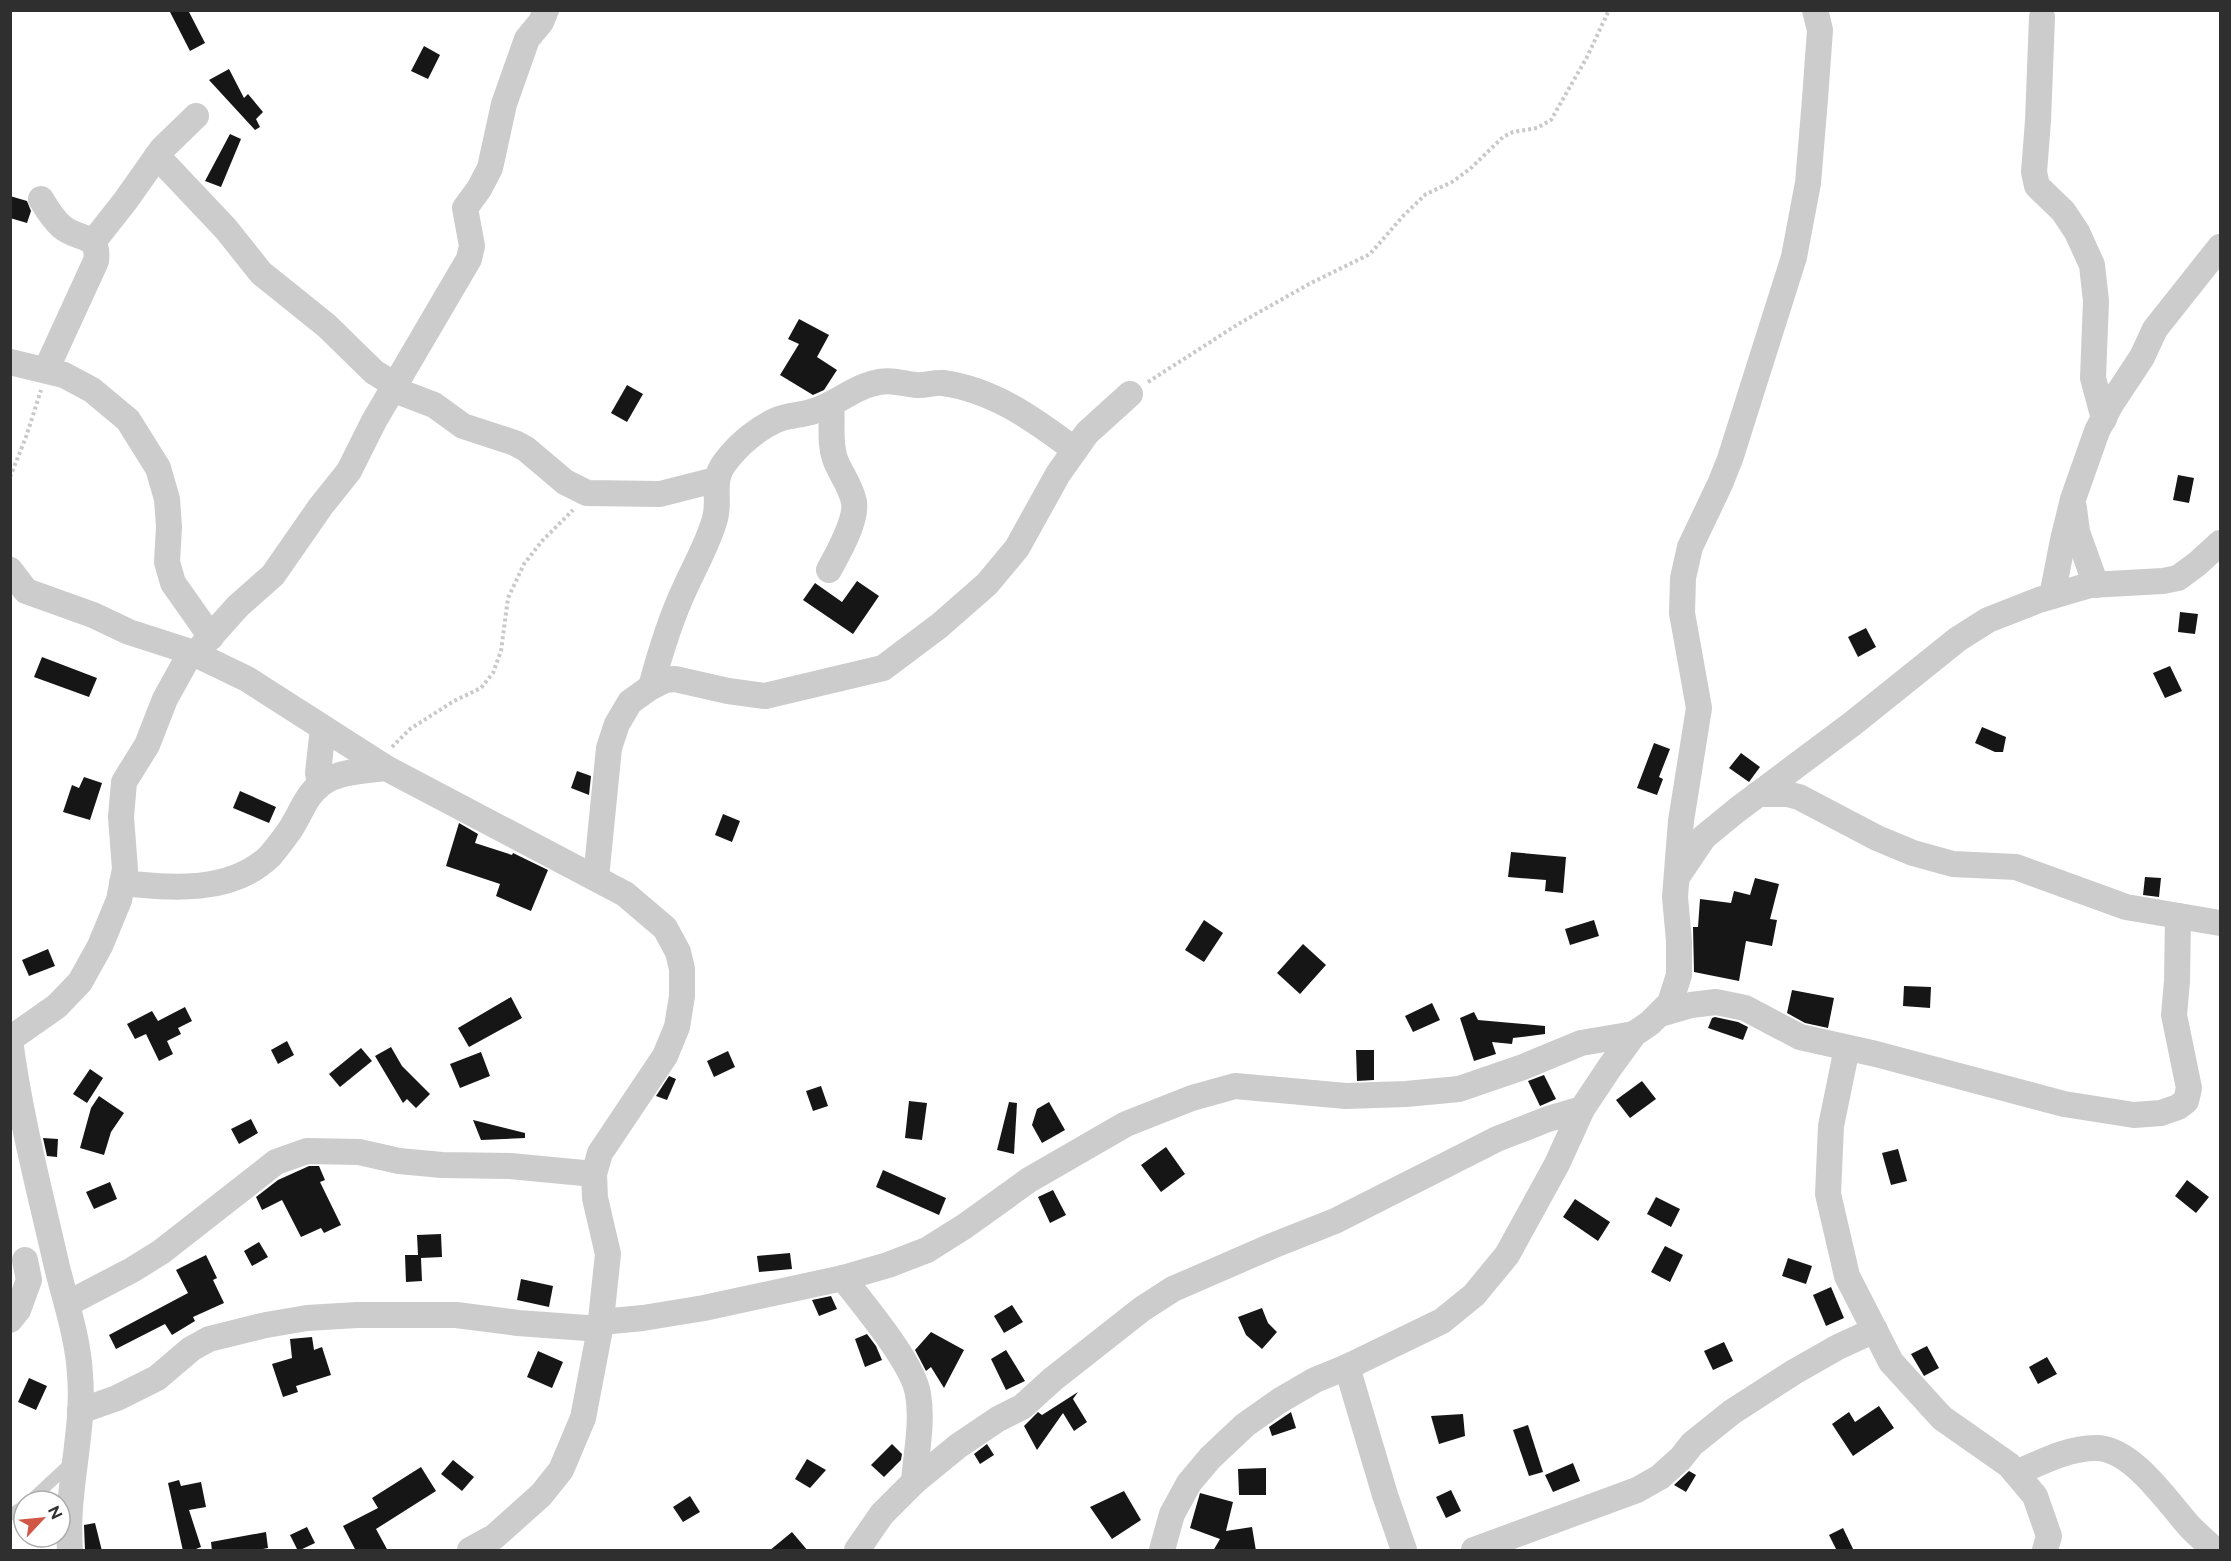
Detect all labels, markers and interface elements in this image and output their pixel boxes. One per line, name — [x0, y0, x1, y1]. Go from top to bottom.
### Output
north arrow — [12, 1489, 72, 1549]
text: N — [44, 1503, 66, 1522]

